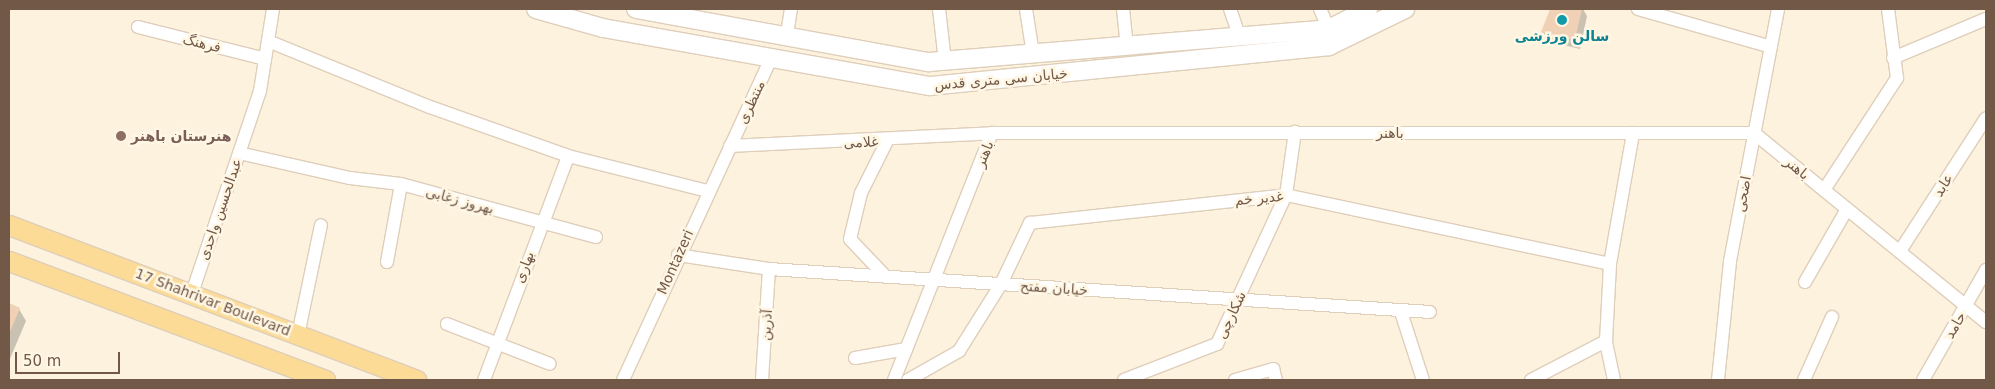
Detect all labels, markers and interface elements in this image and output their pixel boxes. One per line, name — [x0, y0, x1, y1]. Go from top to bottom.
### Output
marker: سالن ورزشی — [1556, 14, 1568, 26]
place label: سالن ورزشی — [1515, 28, 1609, 44]
street label: فرهنگ — [181, 30, 223, 56]
street label: خیابان سی متری قدس — [934, 65, 1068, 93]
street label: منتظری — [734, 78, 768, 126]
street label: باهنر — [1376, 125, 1404, 141]
place label: هنرستان باهنر — [131, 128, 231, 144]
marker: هنرستان باهنر — [115, 130, 127, 142]
street label: غلامی — [843, 133, 879, 151]
street label: باهنر — [971, 138, 997, 170]
street label: باهنر — [1781, 153, 1813, 183]
street label: عبدالحسین واحدی — [195, 156, 245, 262]
street label: عابد — [1929, 170, 1957, 200]
street label: اضحی — [1732, 175, 1754, 213]
street label: بهروز زغابی — [424, 183, 496, 217]
street label: غدیر خم — [1234, 188, 1284, 208]
street label: Montazeri — [653, 227, 697, 297]
street label: بهاری — [511, 249, 537, 285]
street label: 17 Shahrivar Boulevard — [133, 265, 293, 339]
street label: خیابان مفتح — [1020, 277, 1088, 299]
street label: شکارچی — [1213, 288, 1249, 342]
street label: آذرین — [757, 309, 775, 341]
street label: حامد — [1941, 309, 1969, 341]
scale bar — [18, 342, 122, 374]
text: 50 m — [23, 352, 61, 370]

